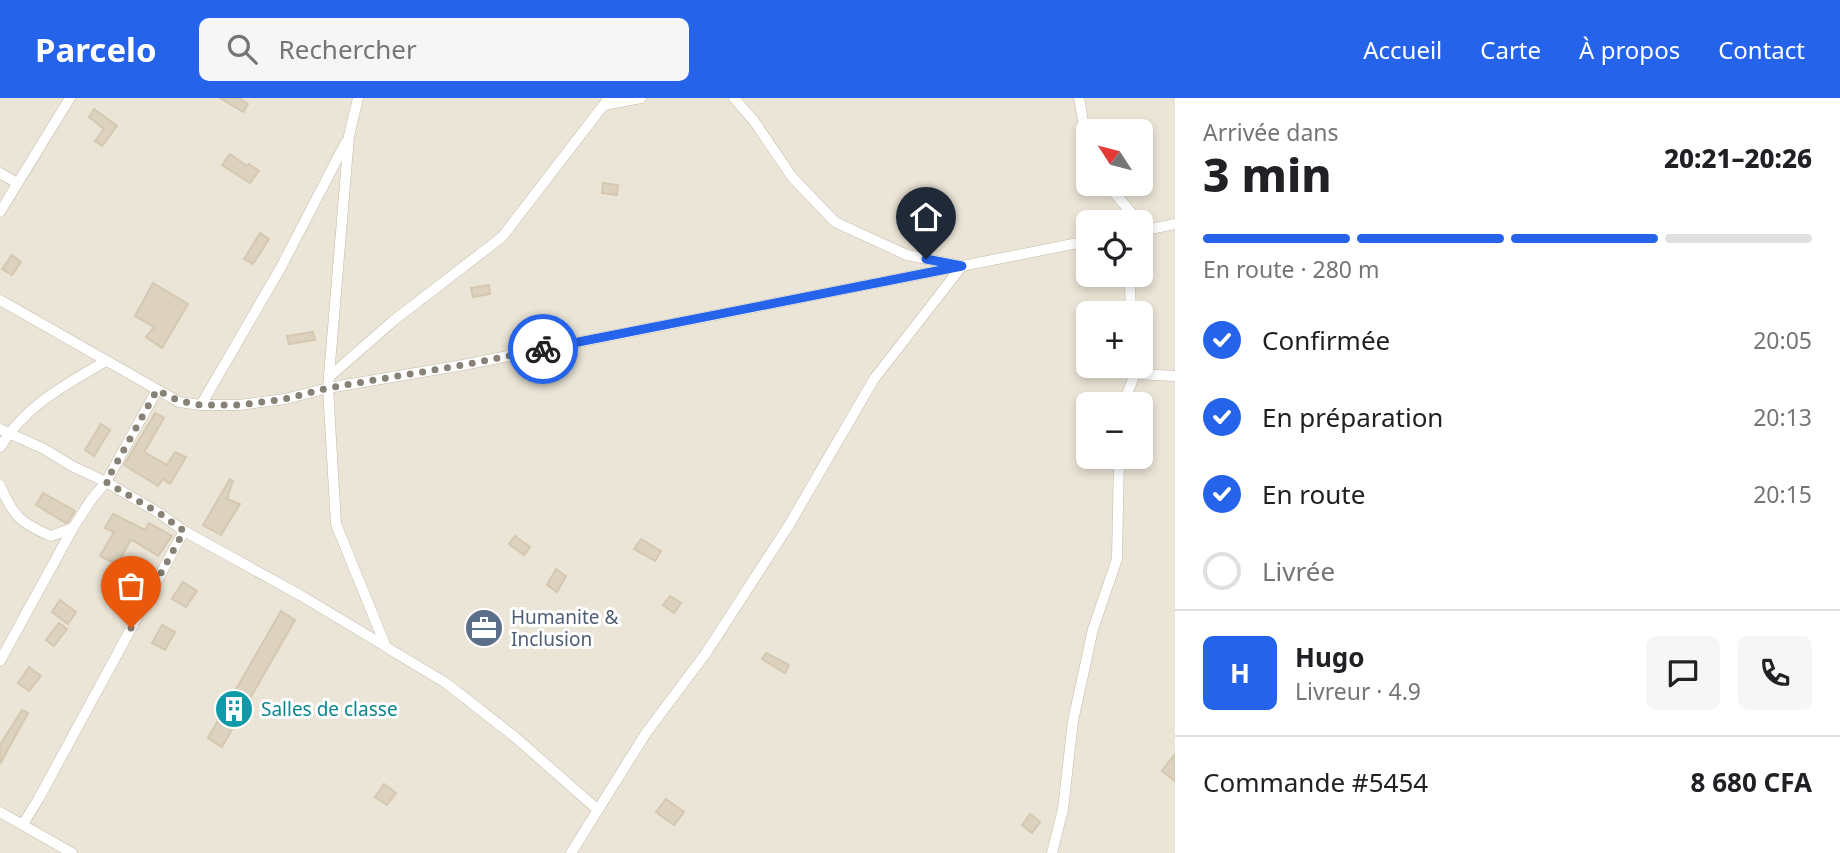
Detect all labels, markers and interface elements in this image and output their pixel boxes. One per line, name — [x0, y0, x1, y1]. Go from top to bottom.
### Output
search box — [199, 18, 689, 81]
text: Parcelo — [35, 27, 157, 72]
icon: search — [223, 30, 261, 68]
text: Rechercher — [279, 31, 417, 67]
text: Accueil — [1363, 33, 1442, 66]
text: Carte — [1480, 33, 1541, 66]
text: À propos — [1579, 33, 1680, 66]
text: Contact — [1718, 33, 1805, 66]
text: Arrivée dans — [1203, 116, 1339, 148]
north arrow — [1076, 119, 1153, 196]
map controls — [1076, 119, 1153, 469]
text: 20:21–20:26 — [1664, 140, 1812, 176]
text: 3 min — [1203, 143, 1332, 205]
pin — [896, 187, 956, 259]
icon: home — [907, 198, 945, 236]
button: locate — [1076, 210, 1153, 287]
text: En route · 280 m — [1203, 253, 1380, 285]
button: + — [1076, 301, 1153, 378]
courier — [508, 314, 578, 384]
icon: check — [1203, 321, 1241, 359]
text: Confirmée — [1262, 322, 1390, 358]
text: 20:05 — [1753, 324, 1812, 356]
icon: bike — [524, 330, 562, 368]
button: − — [1076, 392, 1153, 469]
icon: check — [1203, 398, 1241, 436]
text: En préparation — [1262, 399, 1443, 435]
text: 20:13 — [1753, 401, 1812, 433]
icon: check — [1203, 475, 1241, 513]
text: En route — [1262, 476, 1365, 512]
text: 20:15 — [1753, 478, 1812, 510]
text: Livrée — [1262, 553, 1335, 589]
pin — [101, 556, 161, 628]
icon: bag — [112, 567, 150, 605]
place label: Humanite & Inclusion — [511, 604, 618, 652]
office icon: Humanite & Inclusion — [463, 607, 505, 649]
button: chat — [1646, 636, 1720, 710]
button: phone — [1738, 636, 1812, 710]
text: Hugo — [1295, 639, 1364, 675]
text: H — [1230, 655, 1250, 691]
text: Livreur · 4.9 — [1295, 675, 1421, 707]
building icon: Salles de classe — [213, 688, 255, 730]
place label: Salles de classe — [261, 696, 398, 722]
text: Commande #5454 — [1203, 764, 1428, 800]
text: 8 680 CFA — [1691, 764, 1812, 800]

